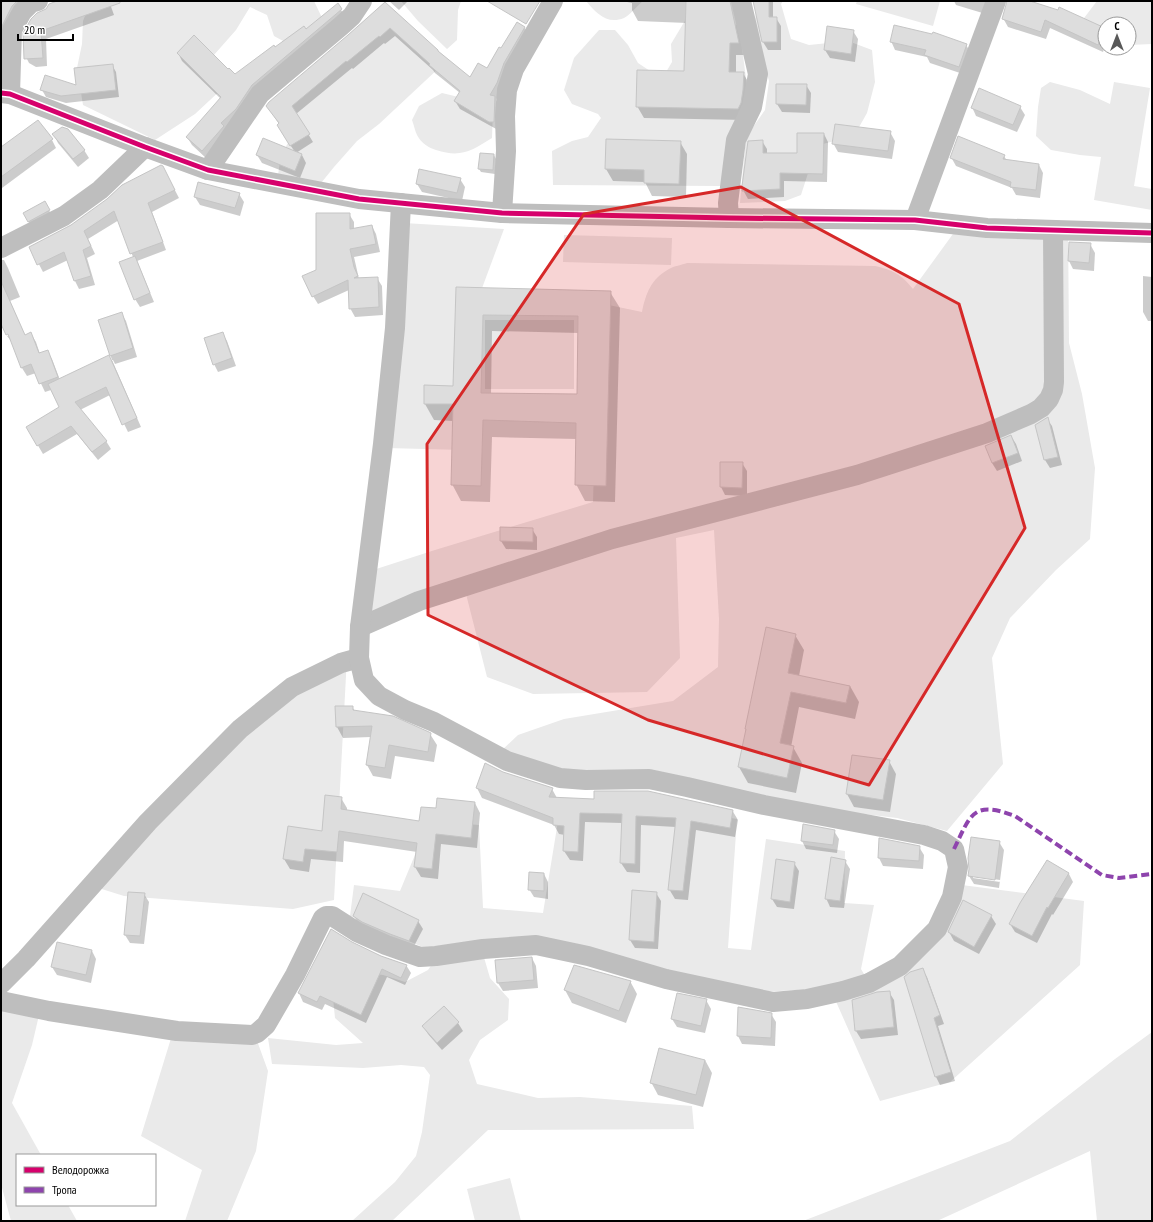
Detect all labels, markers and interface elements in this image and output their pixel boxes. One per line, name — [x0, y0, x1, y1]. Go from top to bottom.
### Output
scale bar — [18, 16, 73, 42]
north arrow — [1097, 16, 1137, 56]
text: С — [1114, 19, 1120, 33]
text: 20 m — [24, 22, 45, 37]
legend — [16, 1154, 156, 1206]
text: Велодорожка — [52, 1162, 109, 1177]
text: Тропа — [52, 1182, 77, 1197]

